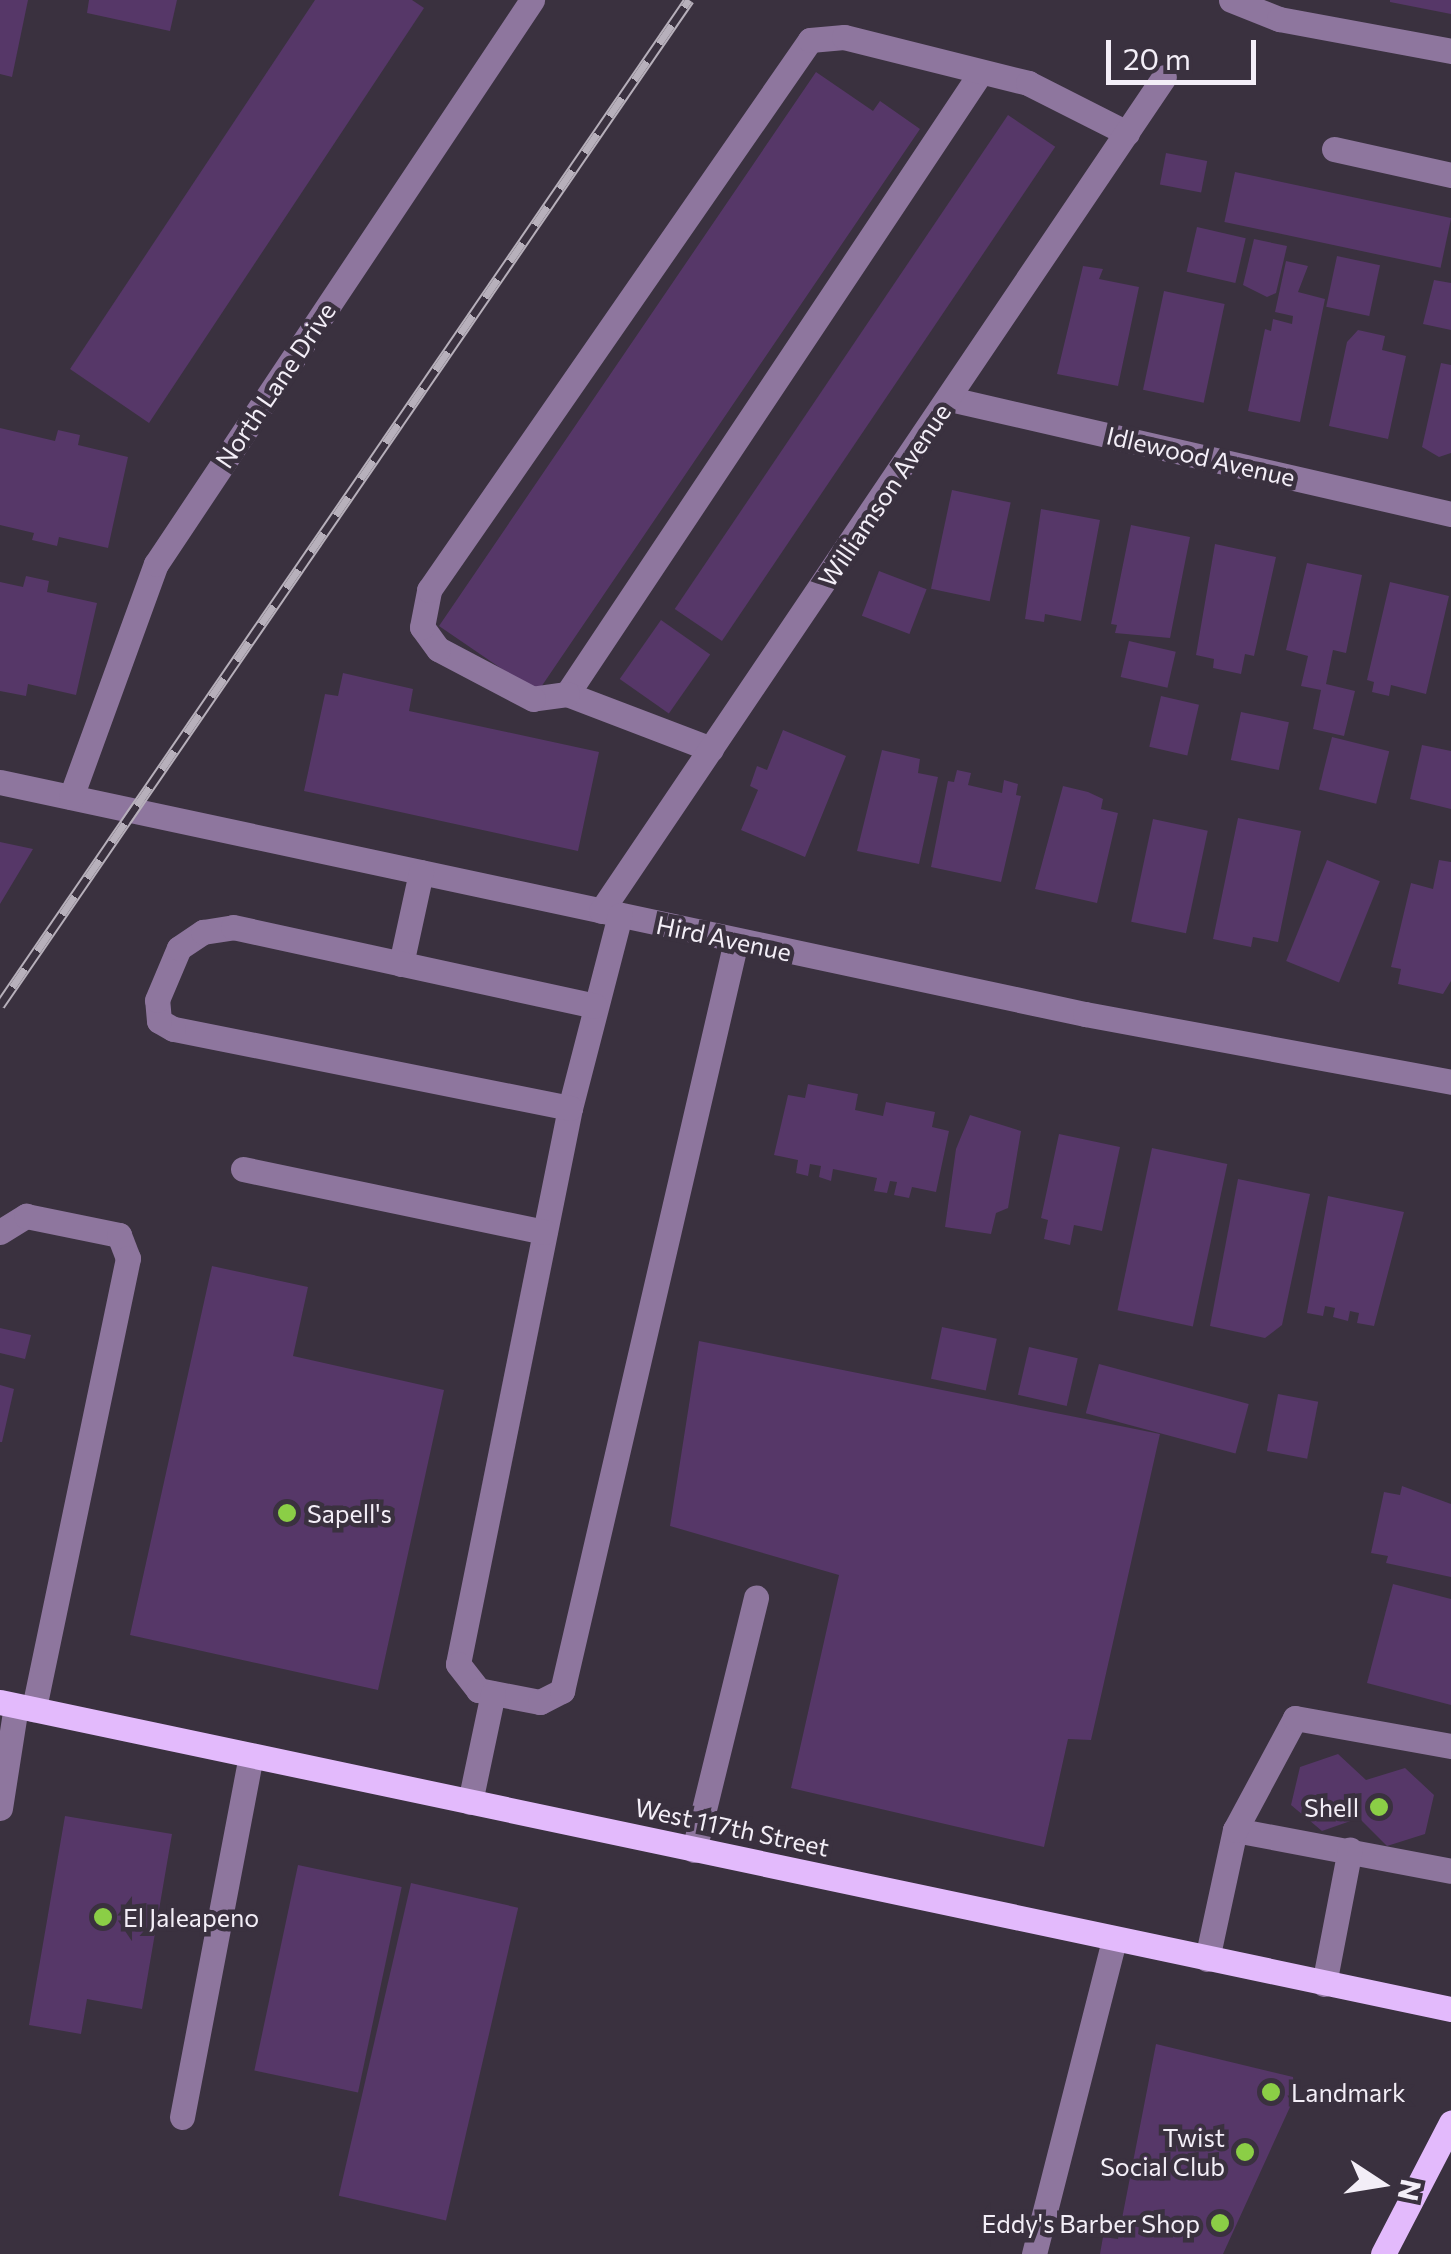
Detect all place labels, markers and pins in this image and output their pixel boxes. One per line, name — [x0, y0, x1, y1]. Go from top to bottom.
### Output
place label: Sapell's — [307, 1498, 392, 1528]
marker: Sapell's — [276, 1502, 298, 1524]
place label: Shell — [1304, 1792, 1359, 1822]
marker: Shell — [1368, 1796, 1390, 1818]
place label: El Jaleapeno — [123, 1902, 259, 1932]
marker: El Jaleapeno — [92, 1906, 114, 1928]
place label: Landmark — [1291, 2077, 1406, 2107]
marker: Landmark — [1260, 2081, 1282, 2103]
place label: Twist Social Club — [1100, 2123, 1225, 2182]
marker: Twist Social Club — [1234, 2141, 1256, 2163]
place label: Eddy's Barber Shop — [981, 2208, 1200, 2238]
marker: Eddy's Barber Shop — [1209, 2212, 1231, 2234]

